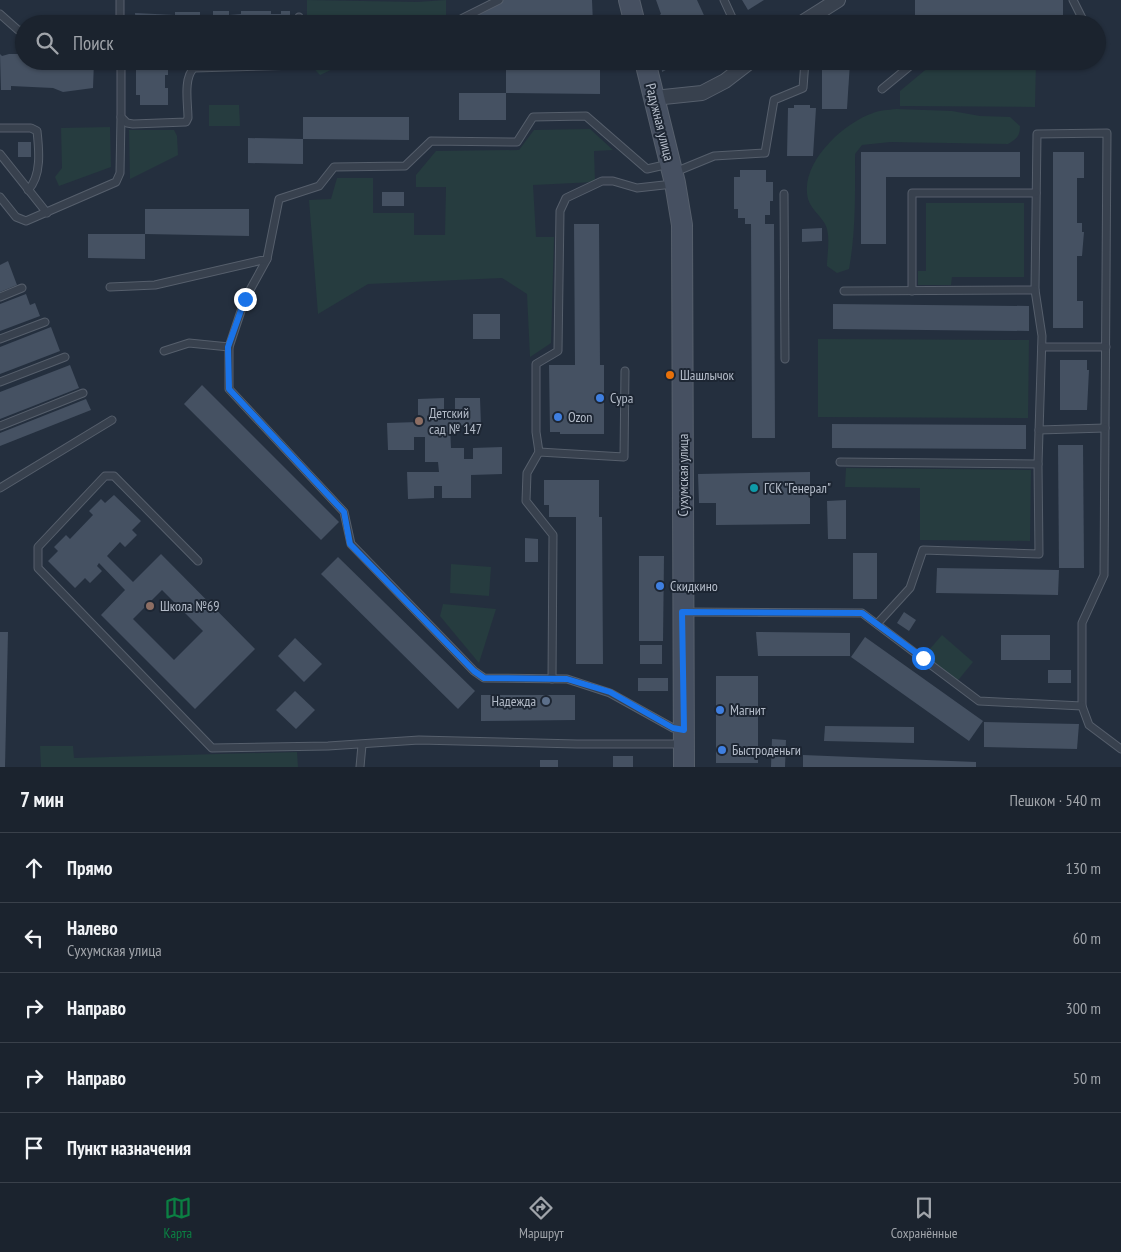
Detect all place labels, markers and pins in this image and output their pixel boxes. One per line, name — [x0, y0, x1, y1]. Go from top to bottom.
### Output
place label: Шашлычок — [680, 366, 735, 384]
marker: Шашлычок — [664, 369, 676, 381]
place label: Сура — [610, 389, 633, 407]
marker: Сура — [594, 392, 606, 404]
place label: Детский сад № 147 — [429, 404, 482, 438]
place label: Ozon — [568, 408, 593, 426]
marker: Ozon — [552, 411, 564, 423]
marker: Детский сад № 147 — [413, 415, 425, 427]
place label: ГСК "Генерал" — [764, 479, 831, 497]
marker: ГСК "Генерал" — [748, 482, 760, 494]
place label: Скидкино — [670, 577, 718, 595]
marker: Скидкино — [654, 580, 666, 592]
place label: Школа №69 — [160, 597, 220, 615]
marker: Школа №69 — [144, 600, 156, 612]
place label: Надежда — [492, 692, 536, 710]
marker: Надежда — [540, 695, 552, 707]
place label: Магнит — [730, 701, 766, 719]
marker: Магнит — [714, 704, 726, 716]
place label: Быстроденьги — [732, 741, 801, 759]
marker: Быстроденьги — [716, 744, 728, 756]

